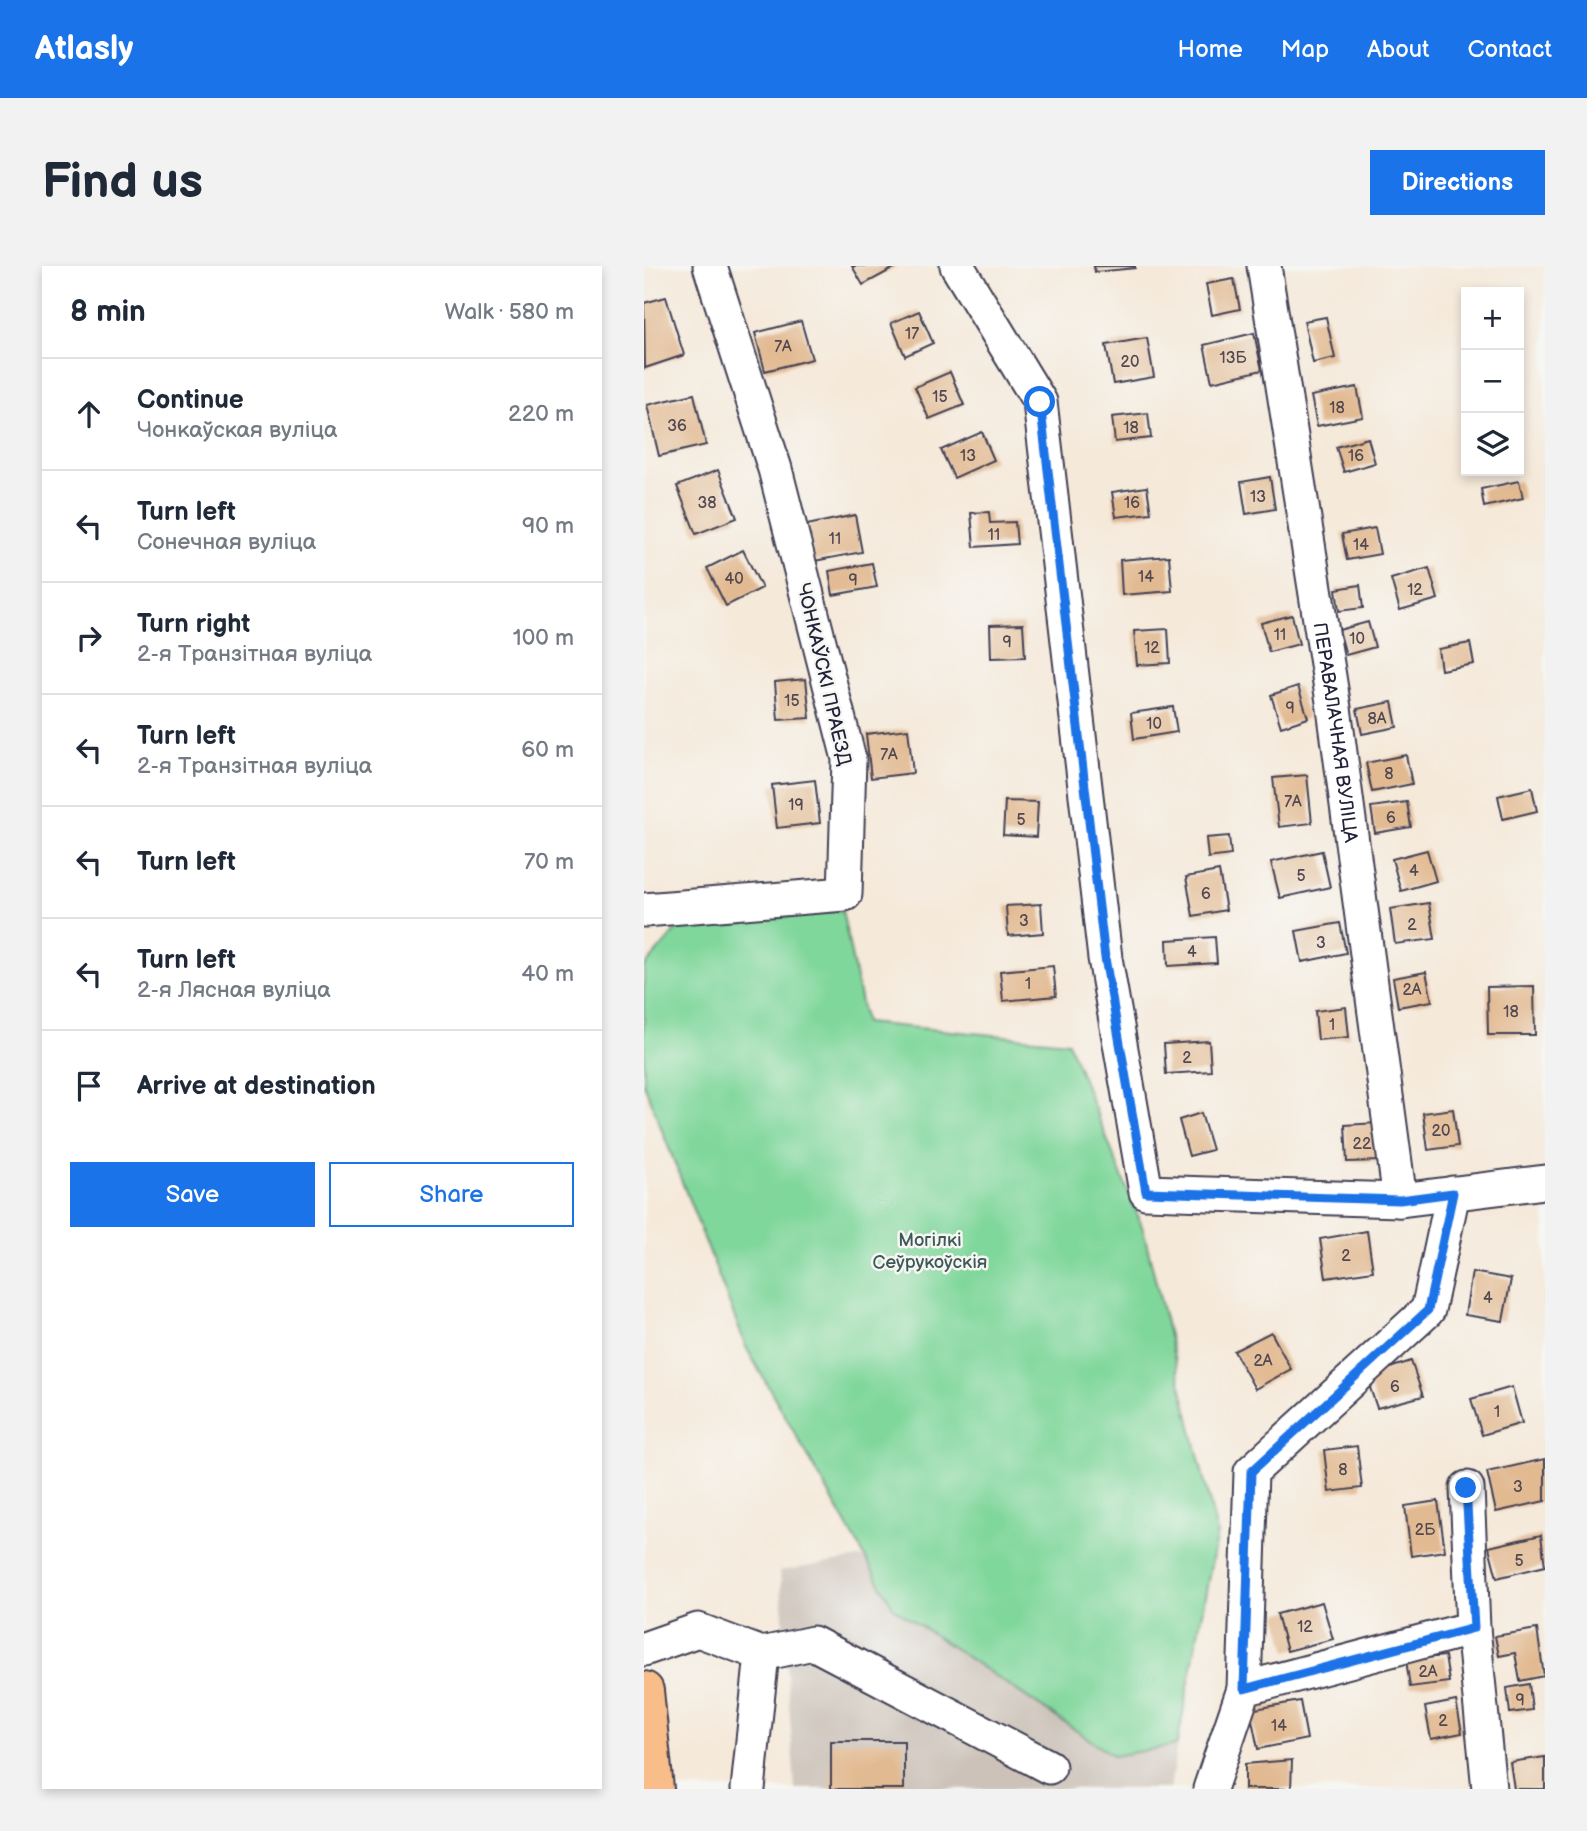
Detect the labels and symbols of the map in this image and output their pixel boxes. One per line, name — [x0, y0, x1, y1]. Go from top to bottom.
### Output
house number: 17 — [905, 325, 919, 344]
house number: 7А — [774, 338, 792, 357]
house number: 13Б — [1219, 349, 1247, 368]
house number: 20 — [1121, 353, 1139, 372]
route start — [1024, 386, 1055, 417]
house number: 15 — [932, 388, 948, 407]
house number: 18 — [1329, 399, 1345, 418]
house number: 36 — [667, 417, 687, 436]
house number: 18 — [1123, 419, 1139, 438]
house number: 13 — [960, 447, 976, 466]
house number: 16 — [1348, 447, 1364, 466]
house number: 13 — [1250, 488, 1266, 507]
house number: 38 — [697, 494, 717, 513]
house number: 16 — [1124, 494, 1140, 513]
house number: 11 — [988, 526, 1000, 545]
house number: 11 — [829, 530, 841, 549]
house number: 14 — [1353, 536, 1369, 555]
house number: 14 — [1138, 568, 1154, 587]
house number: 40 — [724, 570, 744, 589]
house number: 9 — [848, 571, 858, 590]
street label: ЧОНКАЎСКІ ПРАЕЗД — [791, 581, 856, 768]
house number: 12 — [1407, 581, 1423, 600]
street label: ПЕРАВАЛАЧНАЯ ВУЛІЦА — [1308, 621, 1362, 845]
house number: 11 — [1274, 626, 1286, 645]
house number: 10 — [1349, 630, 1365, 649]
house number: 9 — [1002, 633, 1012, 652]
house number: 12 — [1144, 639, 1160, 658]
house number: 15 — [784, 692, 800, 711]
house number: 9 — [1285, 699, 1295, 718]
house number: 8А — [1367, 710, 1387, 729]
house number: 10 — [1146, 715, 1162, 734]
house number: 7А — [880, 746, 898, 765]
house number: 8 — [1384, 765, 1394, 784]
house number: 7А — [1284, 793, 1302, 812]
house number: 19 — [788, 796, 804, 815]
house number: 6 — [1386, 809, 1396, 828]
house number: 5 — [1016, 811, 1026, 830]
house number: 4 — [1409, 862, 1419, 881]
house number: 5 — [1296, 867, 1306, 886]
house number: 6 — [1201, 885, 1211, 904]
house number: 3 — [1019, 912, 1029, 931]
house number: 2 — [1407, 916, 1417, 935]
house number: 3 — [1316, 934, 1326, 953]
house number: 4 — [1187, 943, 1197, 962]
house number: 1 — [1025, 975, 1031, 994]
house number: 2А — [1402, 981, 1422, 1000]
house number: 18 — [1503, 1003, 1519, 1022]
house number: 1 — [1329, 1016, 1335, 1035]
house number: 2 — [1182, 1049, 1192, 1068]
house number: 20 — [1432, 1122, 1450, 1141]
house number: 22 — [1353, 1135, 1372, 1154]
park label: Могілкі Сеўрукоўскія — [873, 1229, 987, 1274]
house number: 2 — [1341, 1247, 1351, 1266]
house number: 4 — [1483, 1289, 1493, 1308]
house number: 2А — [1253, 1352, 1273, 1371]
house number: 6 — [1390, 1378, 1400, 1397]
house number: 1 — [1494, 1403, 1500, 1422]
house number: 8 — [1338, 1461, 1348, 1480]
route end — [1450, 1472, 1481, 1503]
house number: 3 — [1513, 1478, 1523, 1497]
house number: 2Б — [1415, 1521, 1436, 1540]
house number: 5 — [1514, 1552, 1524, 1571]
house number: 12 — [1297, 1618, 1313, 1637]
house number: 2А — [1418, 1663, 1438, 1682]
house number: 9 — [1515, 1691, 1525, 1710]
house number: 2 — [1438, 1712, 1448, 1731]
house number: 14 — [1271, 1717, 1287, 1736]

